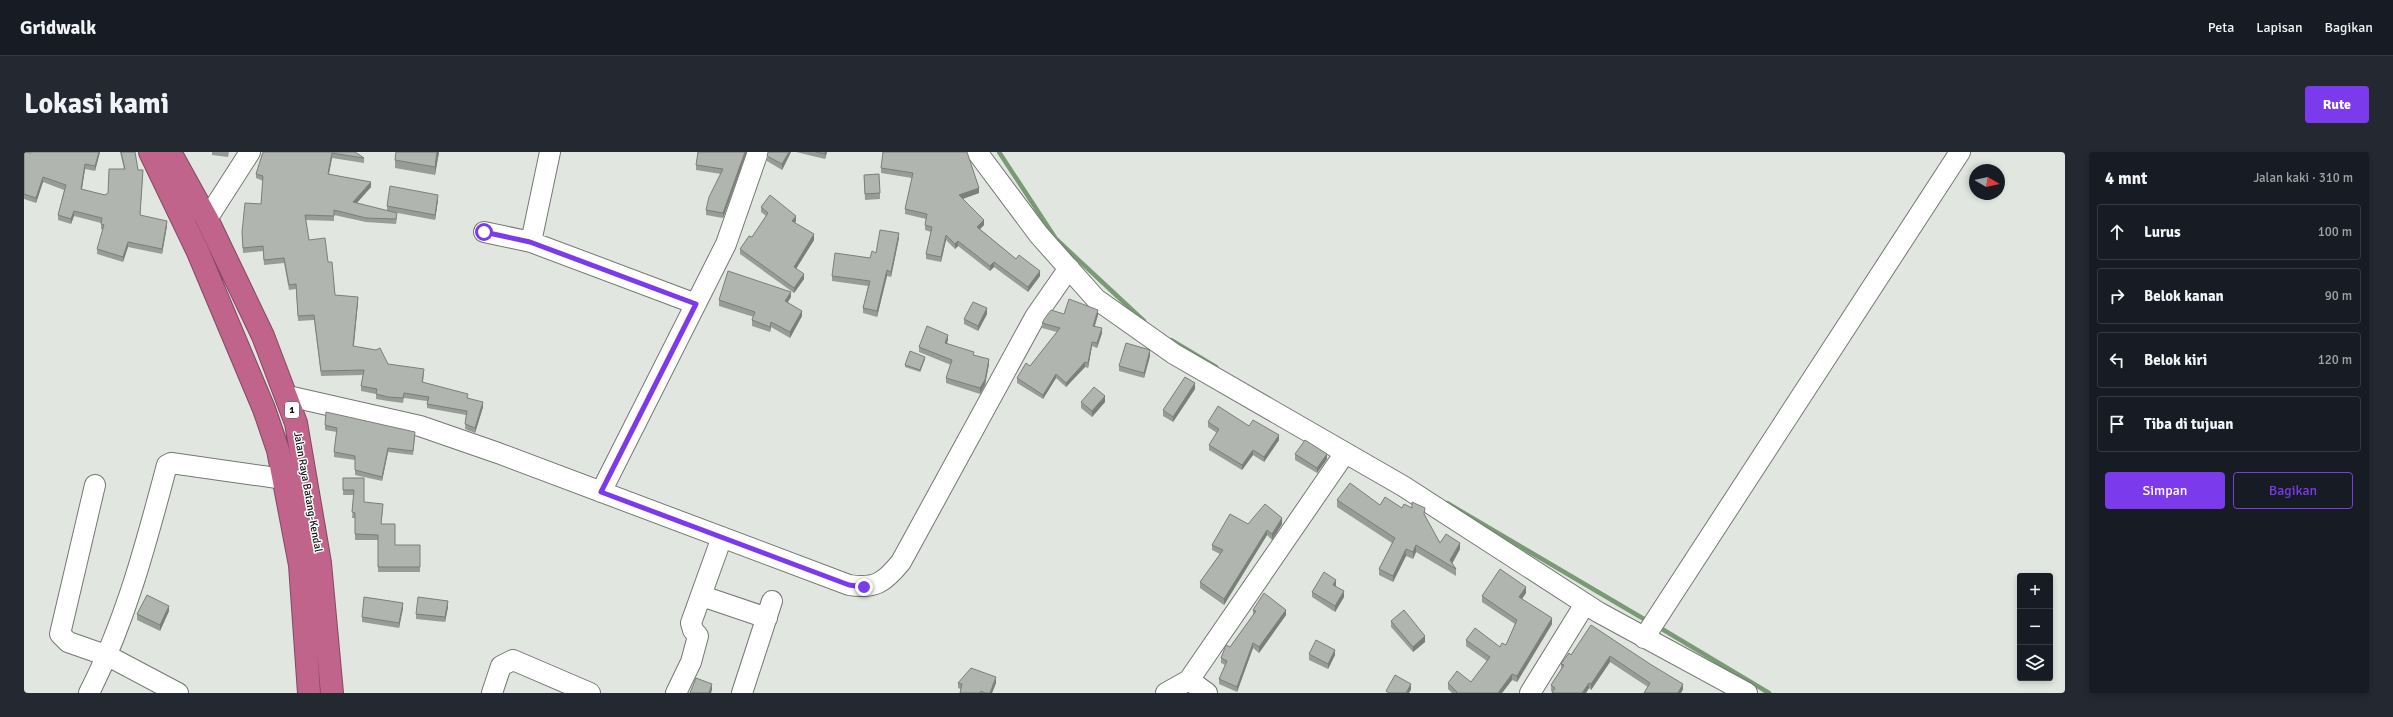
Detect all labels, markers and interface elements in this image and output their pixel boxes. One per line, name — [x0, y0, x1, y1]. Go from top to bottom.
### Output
text: Gridwalk — [20, 16, 96, 40]
text: Peta — [2208, 19, 2234, 36]
text: Lapisan — [2256, 19, 2303, 36]
text: Bagikan — [2325, 19, 2373, 36]
button: Rute — [2305, 86, 2369, 123]
text: Lokasi kami — [24, 87, 169, 121]
north arrow — [1969, 164, 2005, 200]
text: 4 mnt — [2105, 168, 2147, 189]
text: Jalan kaki · 310 m — [2254, 170, 2353, 186]
icon: ahead — [2106, 221, 2128, 243]
route start — [475, 223, 493, 241]
text: Lurus — [2144, 223, 2181, 241]
text: 100 m — [2318, 224, 2352, 240]
icon: right — [2106, 285, 2128, 307]
text: Belok kanan — [2144, 287, 2224, 305]
text: 90 m — [2325, 288, 2352, 304]
icon: left — [2106, 349, 2128, 371]
text: Belok kiri — [2144, 351, 2207, 369]
text: 120 m — [2318, 352, 2352, 368]
road number: 1 — [285, 402, 299, 418]
icon: arrive — [2106, 413, 2128, 435]
text: Tiba di tujuan — [2144, 415, 2234, 433]
street label: Jalan Raya Batang-Kendal — [291, 431, 325, 553]
button: Simpan — [2105, 472, 2225, 509]
button: Bagikan — [2233, 472, 2353, 509]
map controls — [2017, 573, 2053, 681]
button: + — [2017, 573, 2053, 609]
route end — [855, 578, 873, 596]
button: − — [2017, 609, 2053, 645]
button: layers — [2017, 645, 2053, 681]

